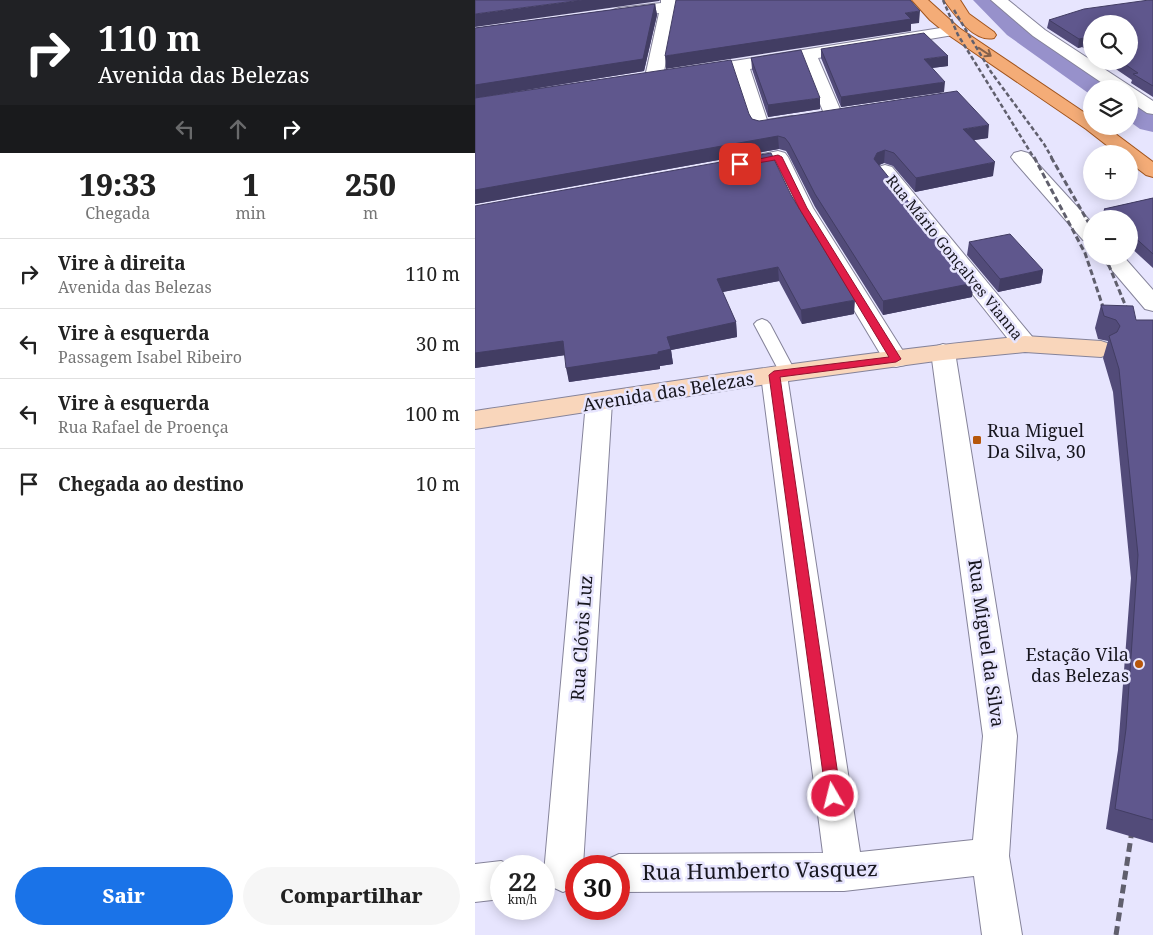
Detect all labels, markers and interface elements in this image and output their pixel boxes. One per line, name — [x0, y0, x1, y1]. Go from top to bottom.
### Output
text: 110 m — [98, 14, 201, 61]
map controls — [1083, 15, 1138, 265]
button: search — [1083, 15, 1138, 70]
icon: right — [15, 20, 80, 85]
one-way arrow — [978, 47, 992, 57]
text: Avenida das Belezas — [98, 59, 309, 89]
button: layers — [1083, 80, 1138, 135]
icon: left — [171, 115, 199, 143]
icon: ahead — [224, 115, 252, 143]
icon: right — [277, 115, 305, 143]
pin — [719, 143, 761, 185]
button: + — [1083, 145, 1138, 200]
icon: arrive — [726, 150, 754, 178]
text: 19:33 — [79, 164, 156, 205]
text: 1 — [242, 164, 259, 205]
text: 250 — [345, 164, 396, 205]
street label: Rua Mário Gonçalves Vianna — [882, 170, 1028, 344]
text: Chegada — [85, 202, 150, 224]
text: min — [235, 202, 266, 224]
text: m — [363, 202, 378, 224]
button: − — [1083, 210, 1138, 265]
text: Vire à direita — [58, 250, 186, 276]
icon: right — [15, 260, 43, 288]
text: 110 m — [405, 261, 460, 287]
text: Avenida das Belezas — [58, 276, 212, 298]
text: Vire à esquerda — [58, 320, 210, 346]
icon: left — [15, 330, 43, 358]
text: 30 m — [416, 331, 460, 357]
text: Passagem Isabel Ribeiro — [58, 346, 242, 368]
street label: Avenida das Belezas — [581, 366, 755, 416]
text: Vire à esquerda — [58, 390, 210, 416]
icon: left — [15, 400, 43, 428]
text: 100 m — [405, 401, 460, 427]
text: Rua Rafael de Proença — [58, 416, 229, 438]
place label: Rua Miguel Da Silva, 30 — [987, 418, 1086, 463]
marker: Rua Miguel Da Silva, 30 — [971, 434, 983, 446]
icon: arrive — [15, 470, 43, 498]
text: Chegada ao destino — [58, 471, 244, 497]
text: 10 m — [416, 471, 460, 497]
street label: Rua Miguel da Silva — [963, 558, 1011, 728]
street label: Rua Clóvis Luz — [565, 574, 597, 702]
place label: Estação Vila das Belezas — [1026, 642, 1129, 687]
marker: Estação Vila das Belezas — [1133, 658, 1145, 670]
position arrow — [806, 769, 858, 821]
street label: Rua Humberto Vasquez — [642, 854, 878, 886]
speed limit sign: 30 — [565, 855, 630, 920]
text: 22 — [508, 864, 537, 898]
button: Sair — [15, 867, 233, 925]
button: Compartilhar — [243, 867, 460, 925]
text: km/h — [508, 891, 537, 908]

